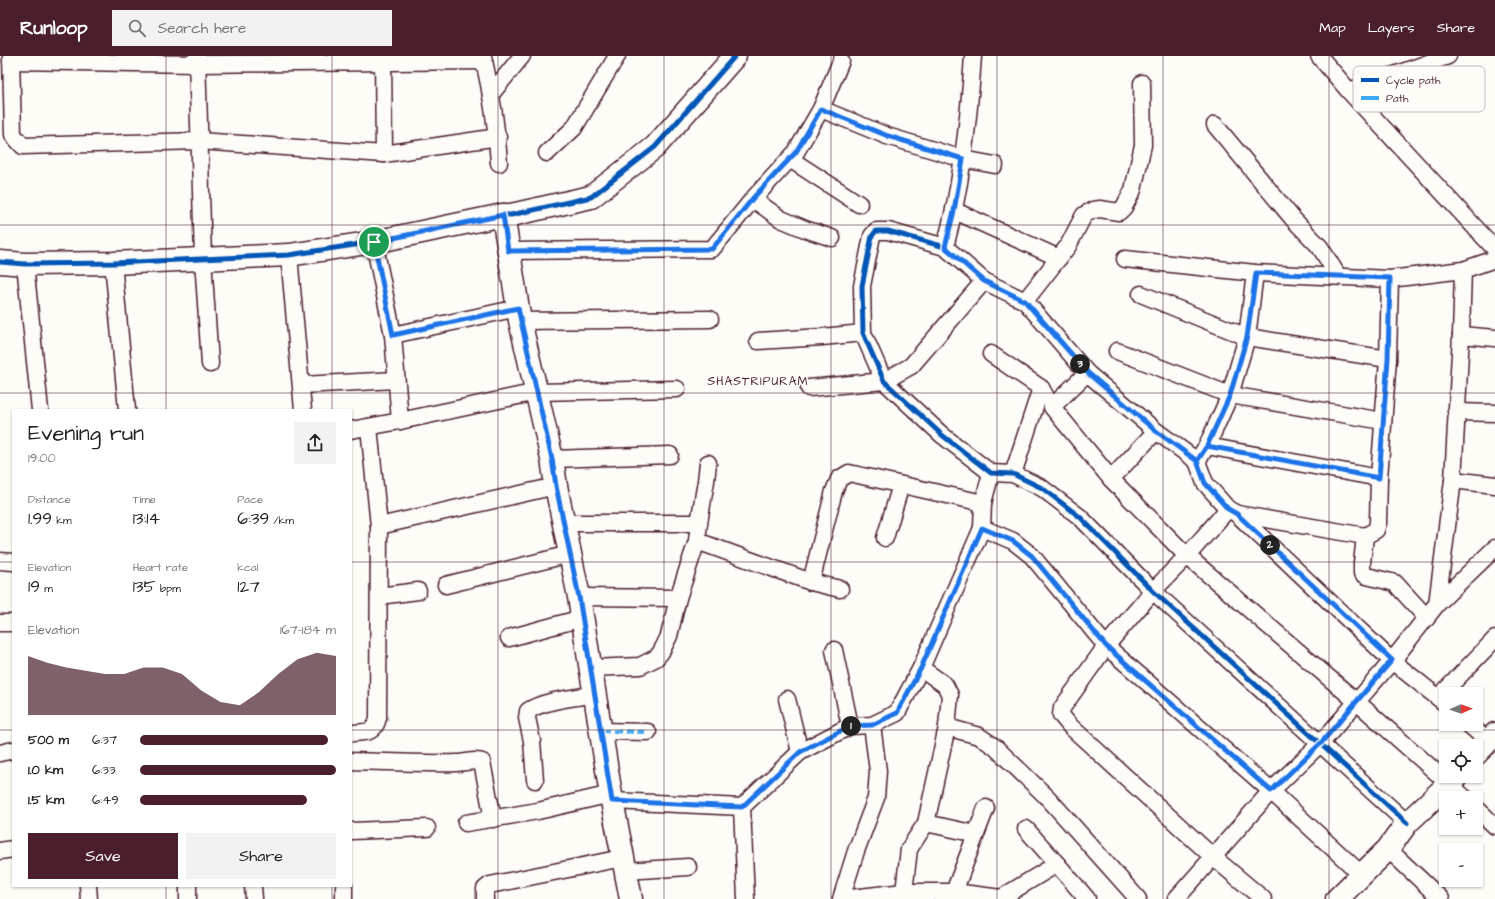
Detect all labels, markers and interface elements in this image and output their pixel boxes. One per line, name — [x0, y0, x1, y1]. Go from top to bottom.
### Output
search box — [112, 10, 392, 46]
text: Runloop — [20, 15, 88, 42]
icon: search — [126, 17, 148, 39]
text: Search here — [158, 18, 246, 39]
text: Map — [1319, 18, 1346, 38]
text: Layers — [1368, 18, 1415, 38]
text: Share — [1437, 18, 1475, 38]
legend — [1353, 66, 1485, 112]
text: Cycle path — [1386, 73, 1441, 89]
text: Path — [1386, 91, 1409, 106]
pin — [357, 225, 391, 259]
icon: arrive — [363, 231, 385, 253]
pin: 3 — [1070, 354, 1090, 374]
text: 3 — [1077, 356, 1083, 371]
district label: SHASTRIPURAM — [708, 373, 808, 390]
text: Evening run — [28, 418, 144, 449]
button: share — [294, 422, 336, 464]
text: 19:00 — [28, 449, 56, 467]
text: Distance — [28, 492, 71, 507]
text: Time — [133, 492, 156, 507]
text: Pace — [237, 492, 263, 507]
text: 1.99 — [28, 507, 52, 531]
text: 13:14 — [133, 507, 160, 531]
text: 6:39 — [237, 507, 269, 531]
text: km — [52, 513, 72, 528]
text: /km — [269, 513, 294, 528]
pin: 2 — [1260, 535, 1280, 555]
text: 2 — [1267, 537, 1273, 552]
text: Elevation — [28, 560, 71, 575]
text: Heart rate — [133, 560, 188, 575]
text: kcal — [237, 560, 258, 575]
text: 19 — [28, 575, 40, 599]
text: 135 — [133, 575, 156, 599]
text: 127 — [237, 575, 260, 599]
text: m — [40, 581, 53, 596]
text: bpm — [156, 581, 181, 596]
text: Elevation — [28, 621, 79, 639]
text: 167–184 m — [280, 621, 336, 639]
north arrow — [1439, 687, 1483, 731]
map controls — [1439, 687, 1483, 887]
pin: 1 — [841, 716, 861, 736]
text: 1 — [850, 718, 852, 733]
text: 500 m — [28, 731, 69, 749]
text: 6:37 — [92, 731, 117, 749]
button: locate — [1439, 739, 1483, 783]
text: 1.0 km — [28, 761, 63, 779]
text: 6:33 — [92, 761, 116, 779]
text: 1.5 km — [28, 791, 64, 809]
text: 6:49 — [92, 791, 119, 809]
button: + — [1439, 791, 1483, 835]
button: Save — [28, 833, 178, 879]
button: Share — [186, 833, 336, 879]
button: − — [1439, 843, 1483, 887]

